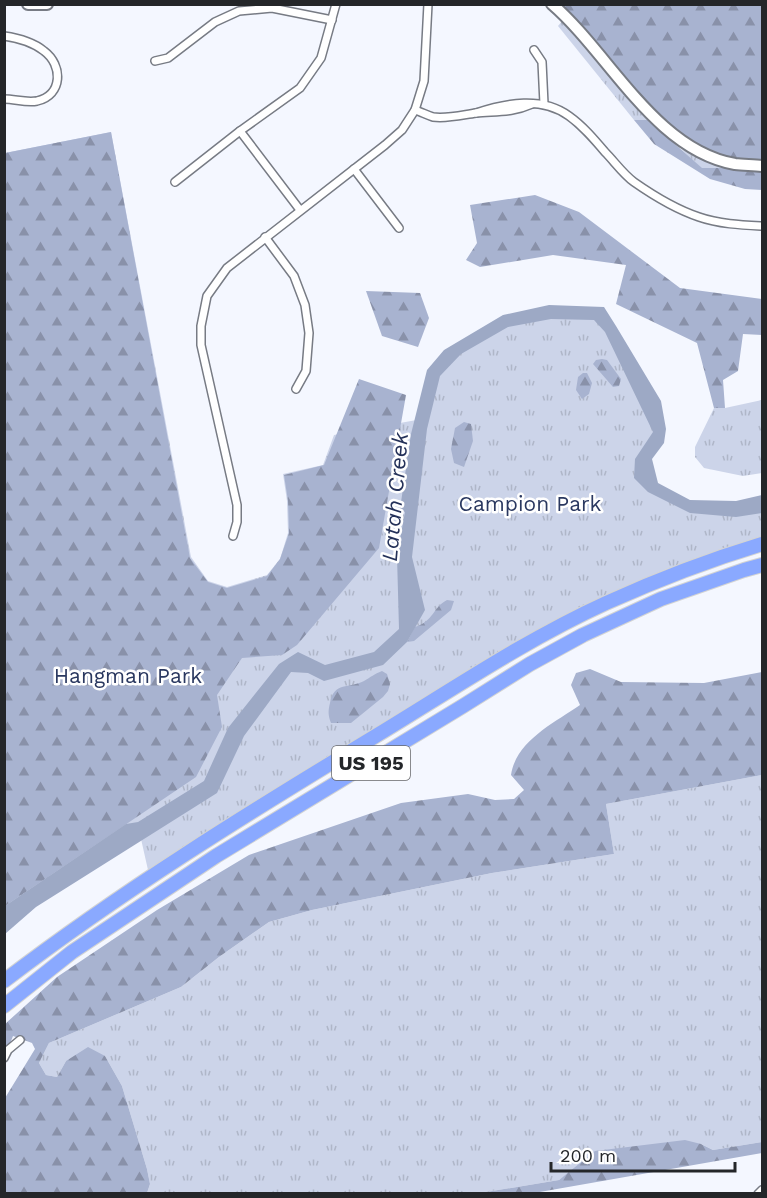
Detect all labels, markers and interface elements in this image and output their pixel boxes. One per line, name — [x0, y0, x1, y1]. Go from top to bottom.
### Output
water label: Latah Creek — [377, 431, 413, 562]
park label: Campion Park — [459, 491, 602, 516]
park label: Hangman Park — [54, 663, 202, 688]
road number: US 195 — [332, 746, 410, 780]
scale bar — [551, 1135, 736, 1173]
text: 200 m — [560, 1145, 616, 1166]

